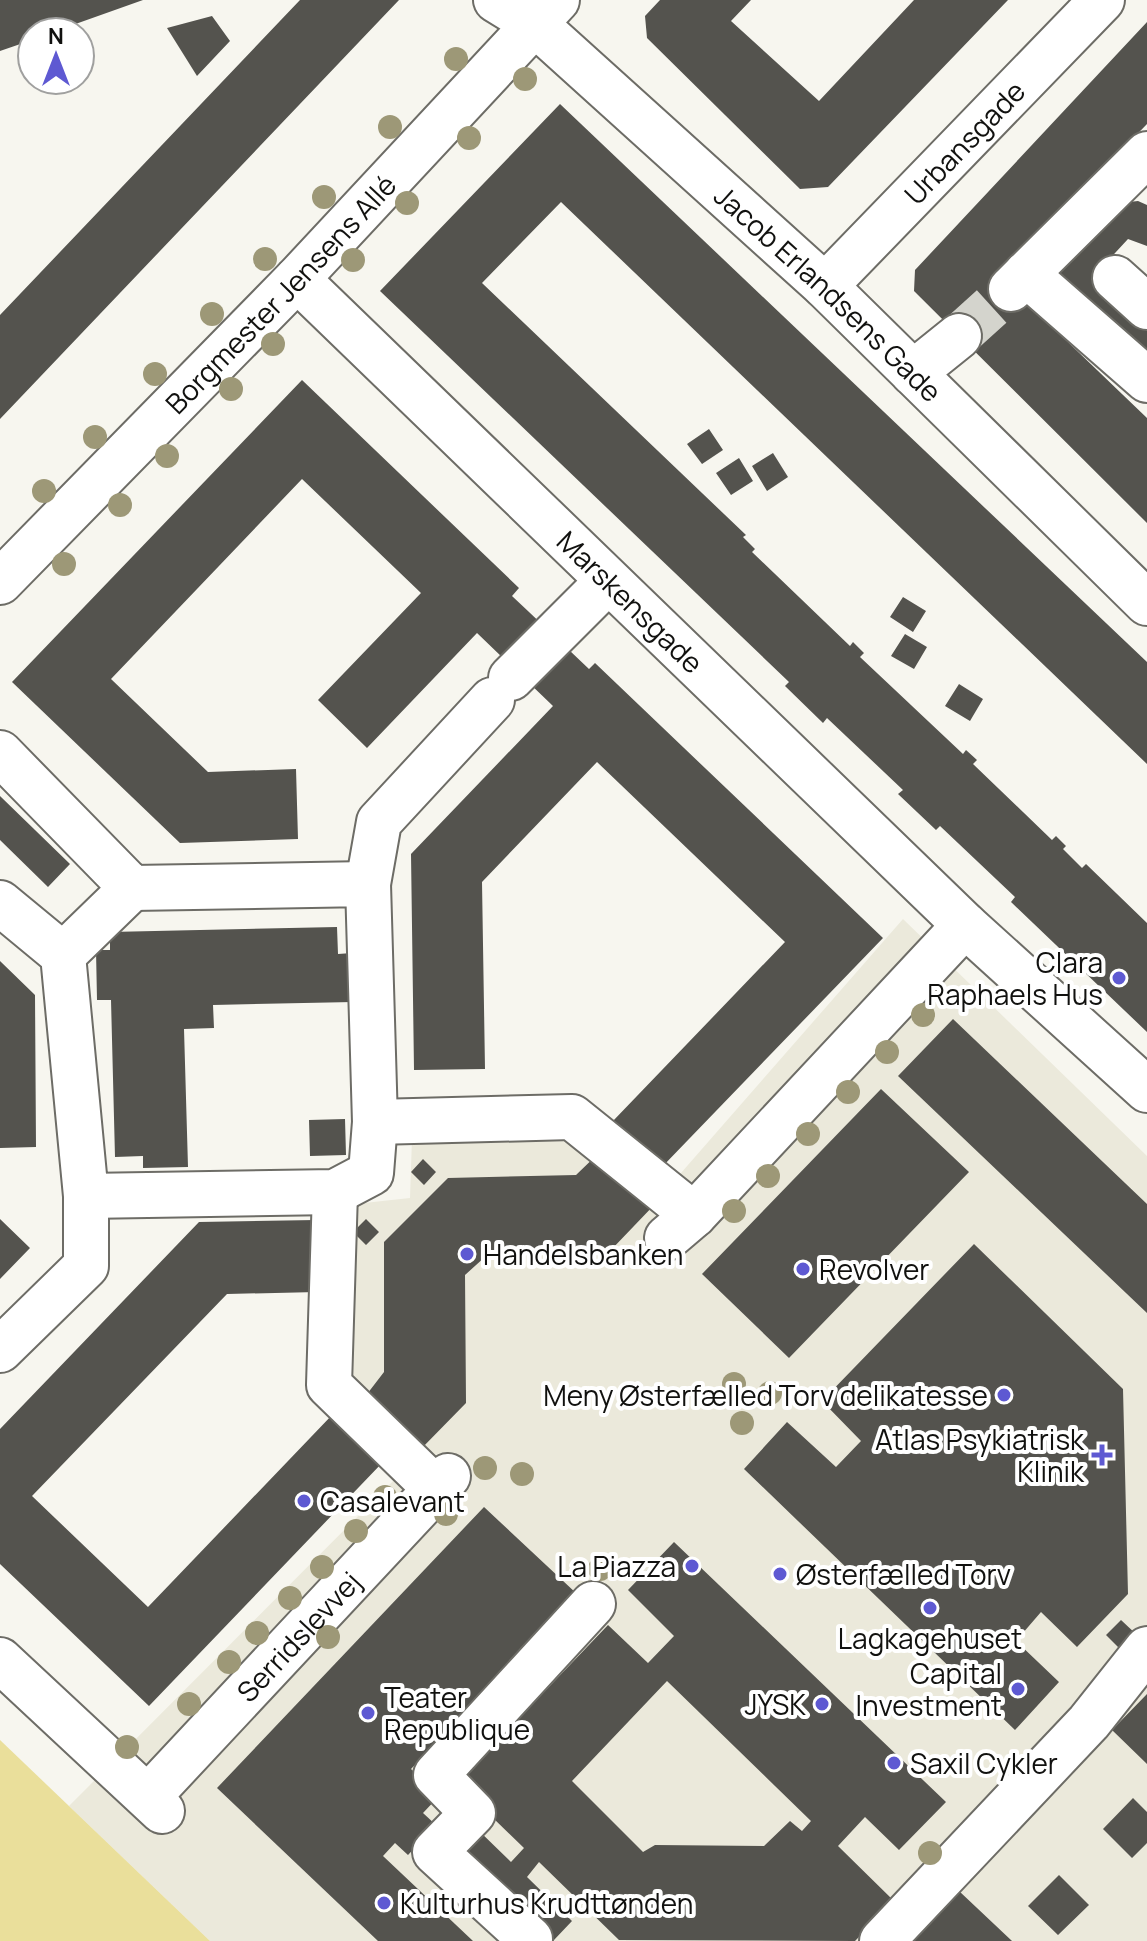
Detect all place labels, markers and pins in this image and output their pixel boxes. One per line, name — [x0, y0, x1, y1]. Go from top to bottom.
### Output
place label: Clara Raphaels Hus — [927, 943, 1103, 1013]
marker: Clara Raphaels Hus — [1110, 969, 1128, 987]
place label: Handelsbanken — [483, 1235, 683, 1273]
marker: Handelsbanken — [458, 1245, 476, 1263]
place label: Revolver — [819, 1250, 929, 1288]
marker: Revolver — [794, 1260, 812, 1278]
place label: Meny Østerfælled Torv delikatesse — [543, 1376, 988, 1414]
marker: Meny Østerfælled Torv delikatesse — [995, 1386, 1013, 1404]
place label: Atlas Psykiatrisk Klinik — [875, 1420, 1085, 1490]
marker: Atlas Psykiatrisk Klinik — [1091, 1444, 1113, 1466]
place label: Casalevant — [320, 1482, 465, 1520]
marker: Casalevant — [295, 1492, 313, 1510]
place label: La Piazza — [557, 1547, 676, 1585]
place label: Østerfælled Torv — [796, 1555, 1011, 1593]
marker: La Piazza — [683, 1557, 701, 1575]
marker: Østerfælled Torv — [771, 1565, 789, 1583]
marker: Lagkagehuset — [921, 1599, 939, 1617]
place label: Lagkagehuset — [838, 1619, 1022, 1657]
place label: Capital Investment — [855, 1654, 1002, 1724]
place label: Teater Republique — [384, 1678, 530, 1748]
marker: Capital Investment — [1009, 1680, 1027, 1698]
place label: JYSK — [744, 1685, 806, 1723]
marker: JYSK — [813, 1695, 831, 1713]
marker: Teater Republique — [359, 1704, 377, 1722]
place label: Saxil Cykler — [910, 1744, 1058, 1782]
marker: Saxil Cykler — [885, 1754, 903, 1772]
place label: Kulturhus Krudttønden — [400, 1884, 693, 1922]
marker: Kulturhus Krudttønden — [375, 1894, 393, 1912]

